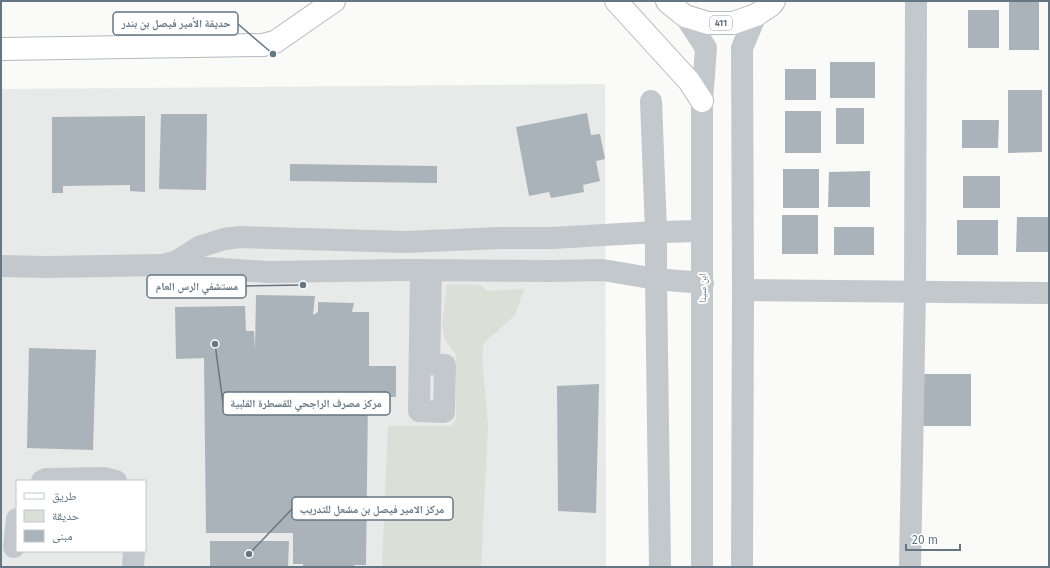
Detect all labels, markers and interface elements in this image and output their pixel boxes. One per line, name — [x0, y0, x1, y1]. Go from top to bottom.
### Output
callout: حديقة الأمير فيصل بن بندر — [113, 12, 238, 35]
road number: 411 — [710, 16, 732, 30]
text: حديقة الأمير فيصل بن بندر — [120, 17, 231, 31]
street label: ابن سينا — [697, 273, 709, 303]
callout: مستشفي الرس العام — [147, 275, 246, 298]
text: مستشفي الرس العام — [156, 280, 238, 295]
callout: مركز مصرف الراجحي للقسطرة القلبية — [223, 392, 390, 415]
text: مركز مصرف الراجحي للقسطرة القلبية — [230, 397, 382, 412]
legend — [16, 480, 146, 552]
text: طريق — [52, 489, 77, 503]
callout: مركز الامير فيصل بن مشعل للتدريب — [292, 497, 453, 520]
text: مركز الامير فيصل بن مشعل للتدريب — [300, 503, 444, 517]
text: حديقة — [52, 509, 80, 523]
scale bar — [906, 526, 960, 552]
text: مبنى — [52, 529, 73, 543]
text: 20 m — [912, 533, 938, 547]

